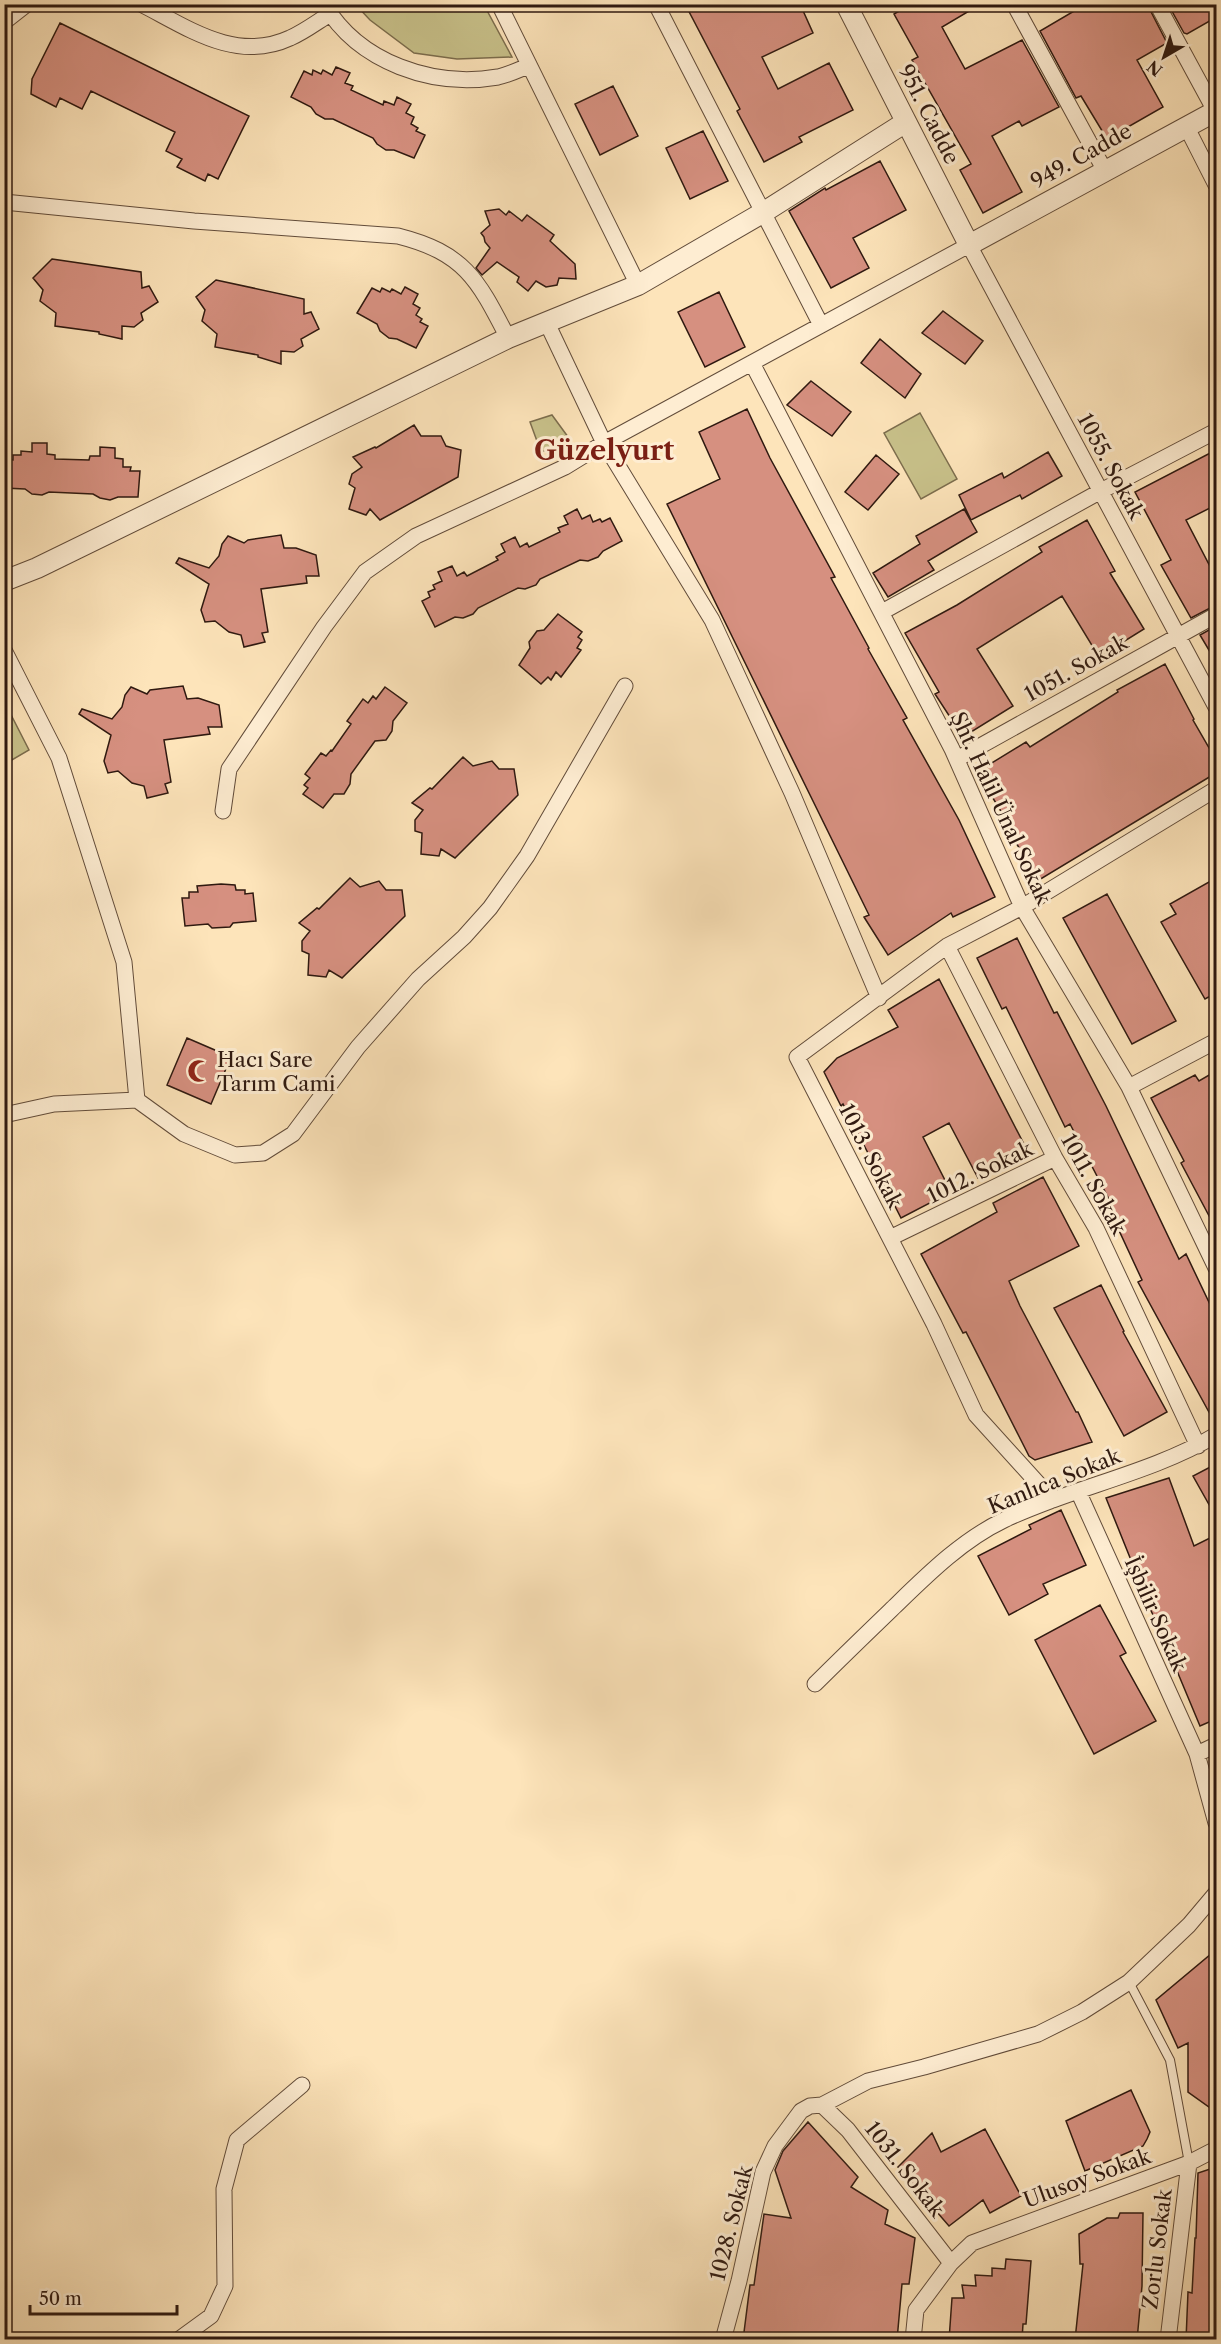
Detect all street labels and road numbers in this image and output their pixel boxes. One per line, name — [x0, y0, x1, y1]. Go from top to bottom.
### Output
street label: 951. Cadde — [893, 60, 965, 168]
street label: 949. Cadde — [1026, 118, 1136, 194]
street label: 1055. Sokak — [1073, 409, 1150, 524]
street label: 1051. Sokak — [1020, 629, 1133, 707]
street label: Şht. Halil Ünal Sokak — [945, 708, 1057, 909]
street label: 1013. Sokak — [834, 1100, 908, 1213]
street label: 1011. Sokak — [1056, 1129, 1132, 1239]
street label: 1012. Sokak — [923, 1135, 1038, 1208]
street label: Kanlıca Sokak — [984, 1443, 1125, 1519]
street label: İşbilir Sokak — [1120, 1553, 1193, 1676]
street label: 1031. Sokak — [860, 2116, 950, 2222]
street label: Ulusoy Sokak — [1020, 2143, 1155, 2213]
street label: 1028. Sokak — [705, 2162, 758, 2283]
street label: Zorlu Sokak — [1137, 2187, 1177, 2311]

